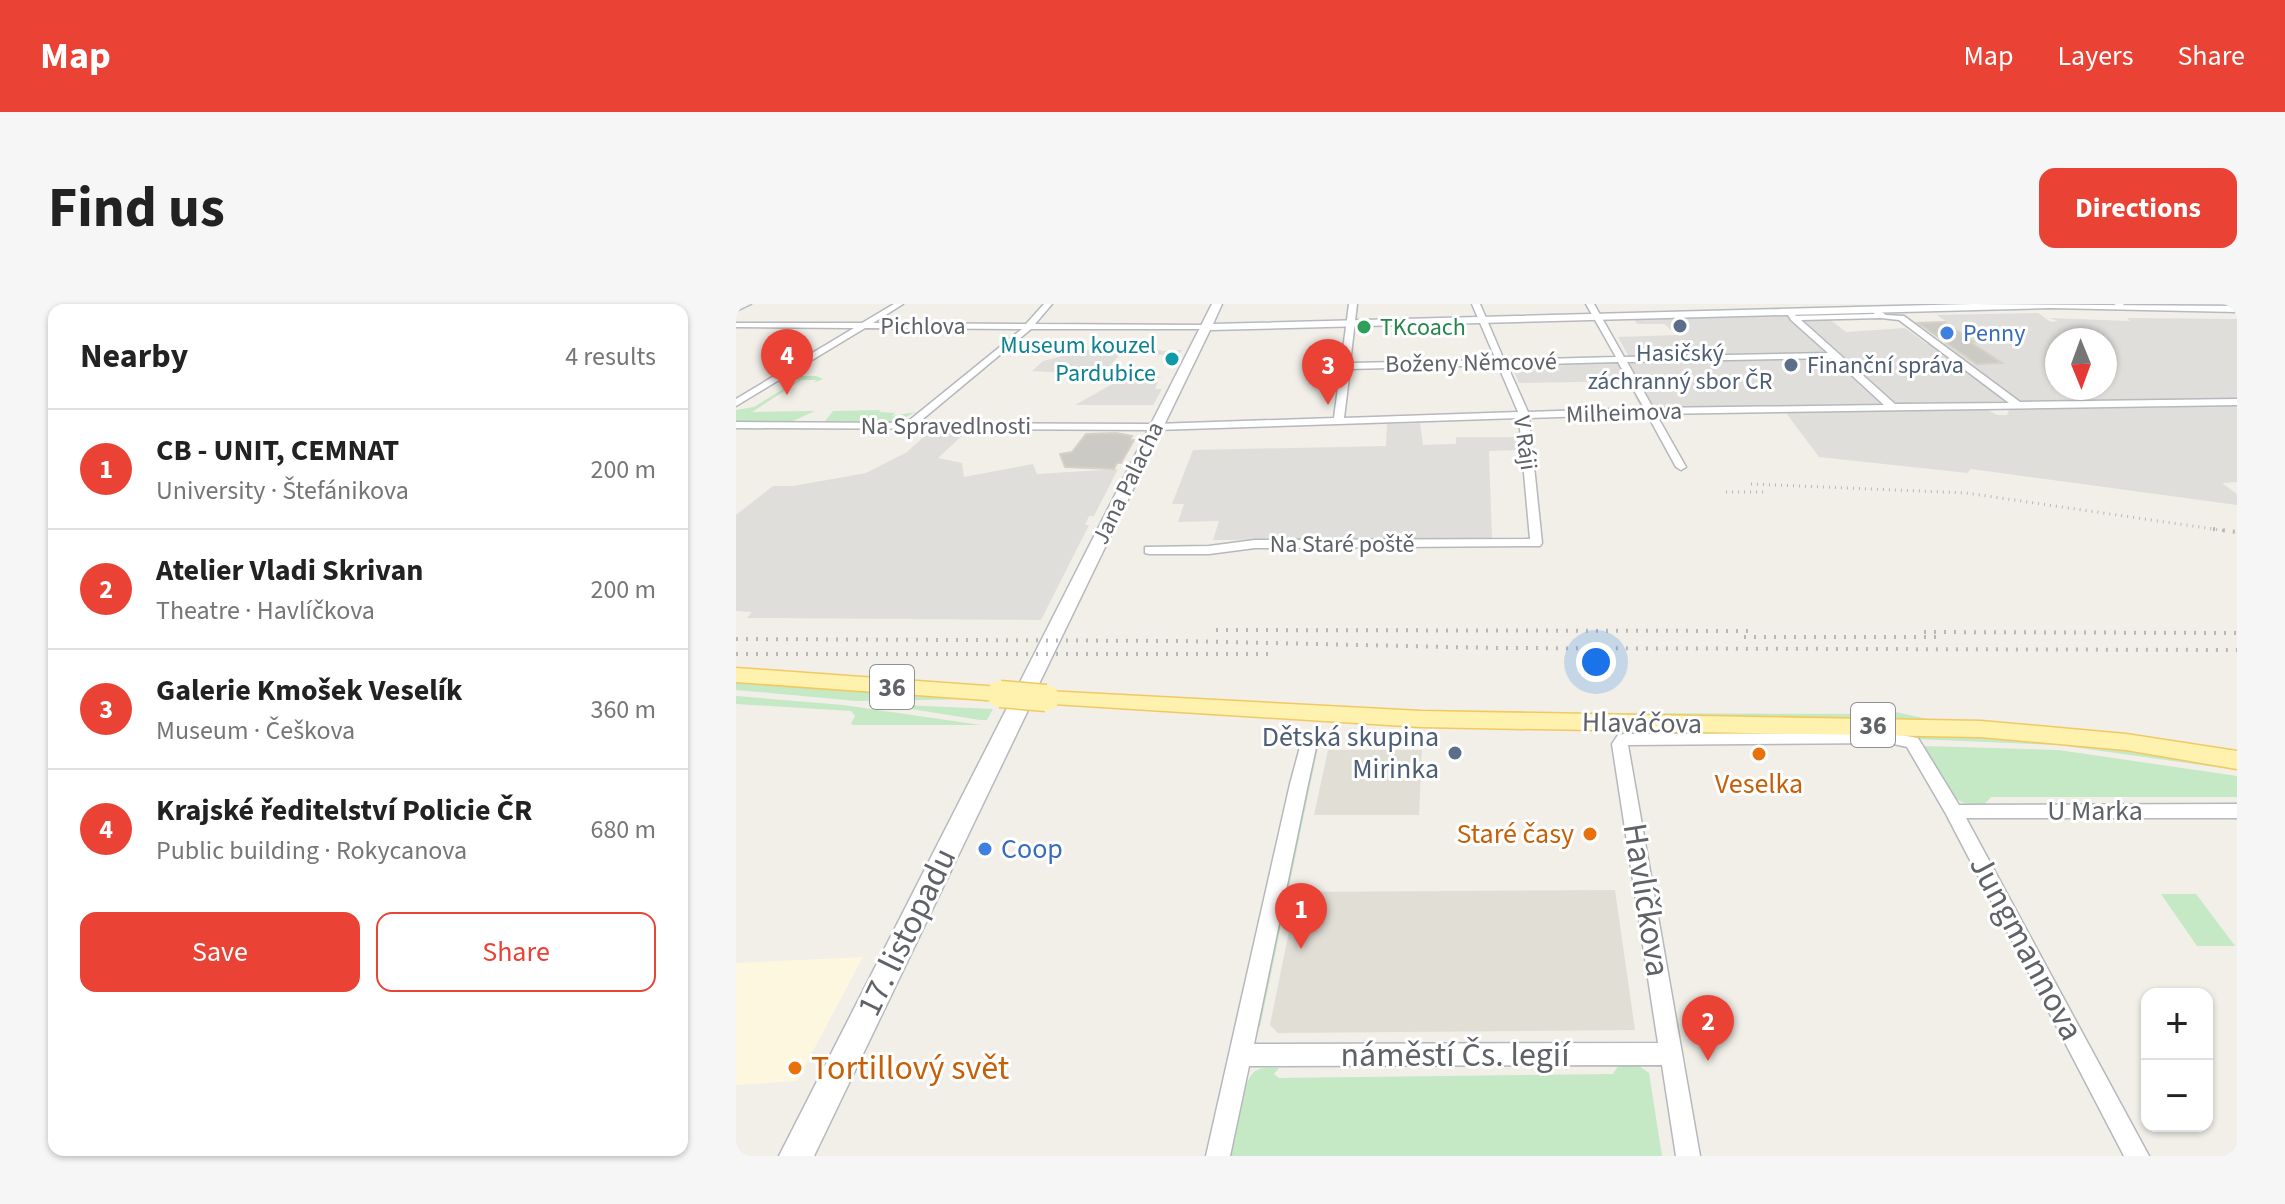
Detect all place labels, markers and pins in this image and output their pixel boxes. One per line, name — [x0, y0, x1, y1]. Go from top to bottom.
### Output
place label: TKcoach — [1380, 310, 1466, 345]
place label: Penny — [1963, 316, 2025, 351]
marker: Hasičský záchranný sbor ČR — [1671, 317, 1689, 335]
marker: TKcoach — [1355, 318, 1373, 336]
marker: Penny — [1938, 324, 1956, 342]
place label: Museum kouzel Pardubice — [1000, 328, 1156, 391]
pin: 4 — [761, 329, 813, 395]
place label: Hasičský záchranný sbor ČR — [1588, 336, 1773, 399]
pin: 3 — [1302, 339, 1354, 405]
place label: Finanční správa — [1807, 348, 1964, 383]
marker: Museum kouzel Pardubice — [1163, 350, 1181, 368]
marker: Finanční správa — [1782, 356, 1800, 374]
place label: Dětská skupina Mirinka — [1262, 717, 1439, 789]
marker: Dětská skupina Mirinka — [1446, 744, 1464, 762]
marker: Veselka — [1750, 745, 1768, 763]
place label: Veselka — [1715, 764, 1803, 804]
place label: Staré časy — [1456, 814, 1574, 854]
marker: Staré časy — [1581, 825, 1599, 843]
place label: Coop — [1001, 829, 1063, 869]
marker: Coop — [976, 840, 994, 858]
pin: 1 — [1275, 883, 1327, 949]
pin: 2 — [1682, 995, 1734, 1061]
place label: Tortillový svět — [811, 1044, 1010, 1093]
marker: Tortillový svět — [786, 1059, 804, 1077]

